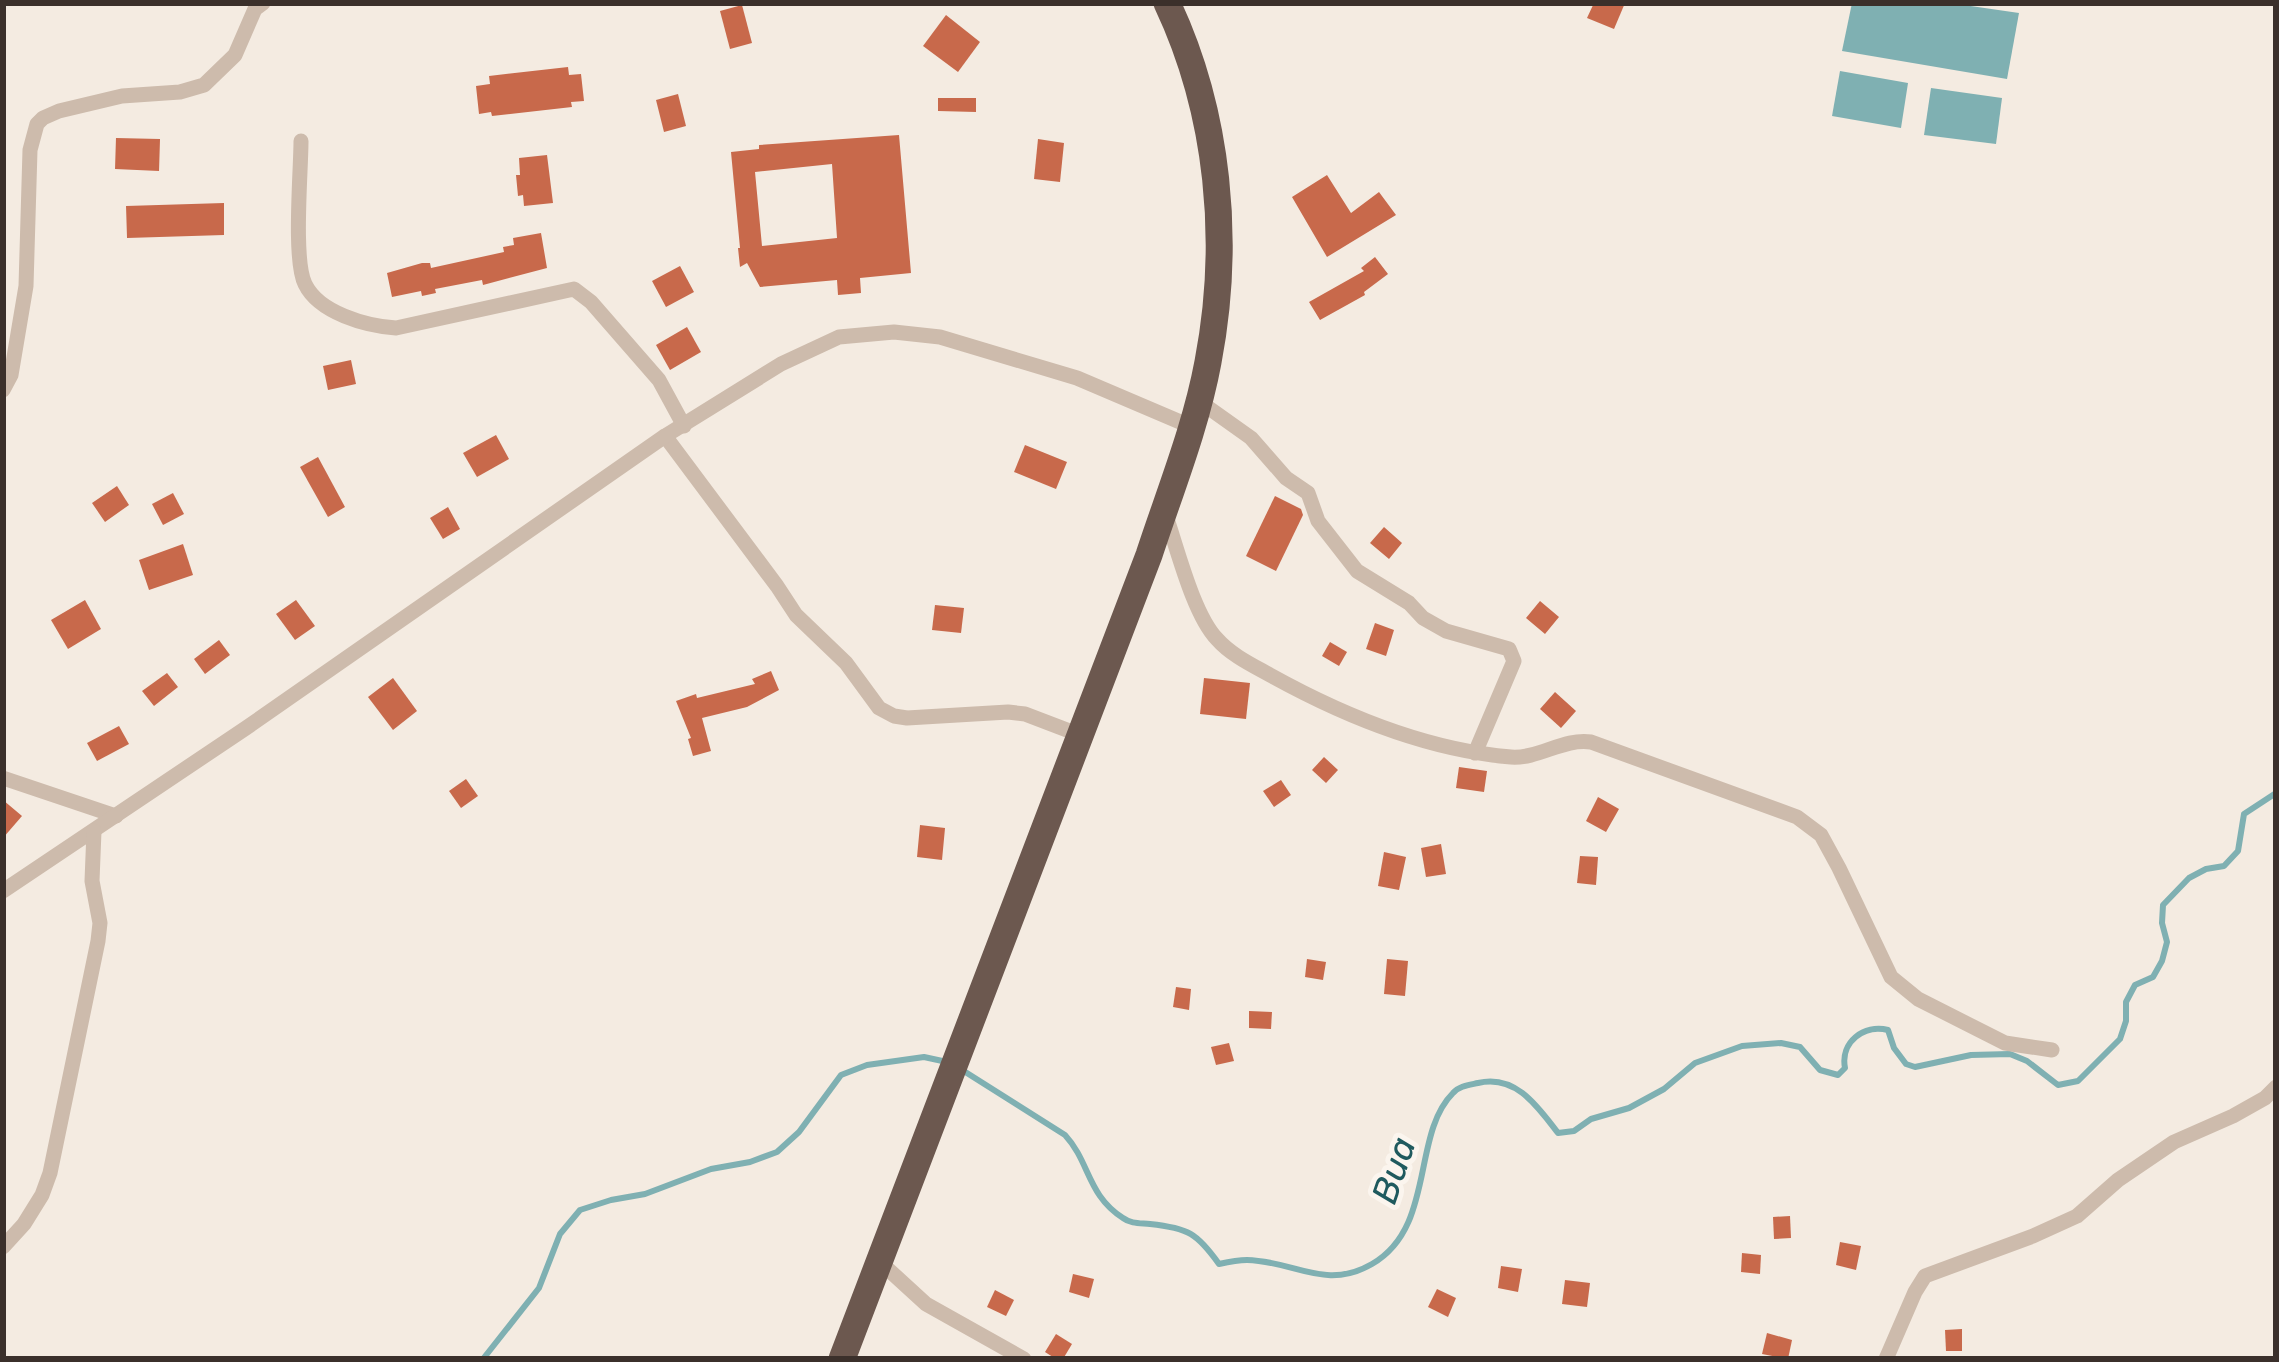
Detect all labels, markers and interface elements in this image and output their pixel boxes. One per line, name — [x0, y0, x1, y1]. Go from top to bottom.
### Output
water label: Bua — [1362, 1132, 1425, 1209]

